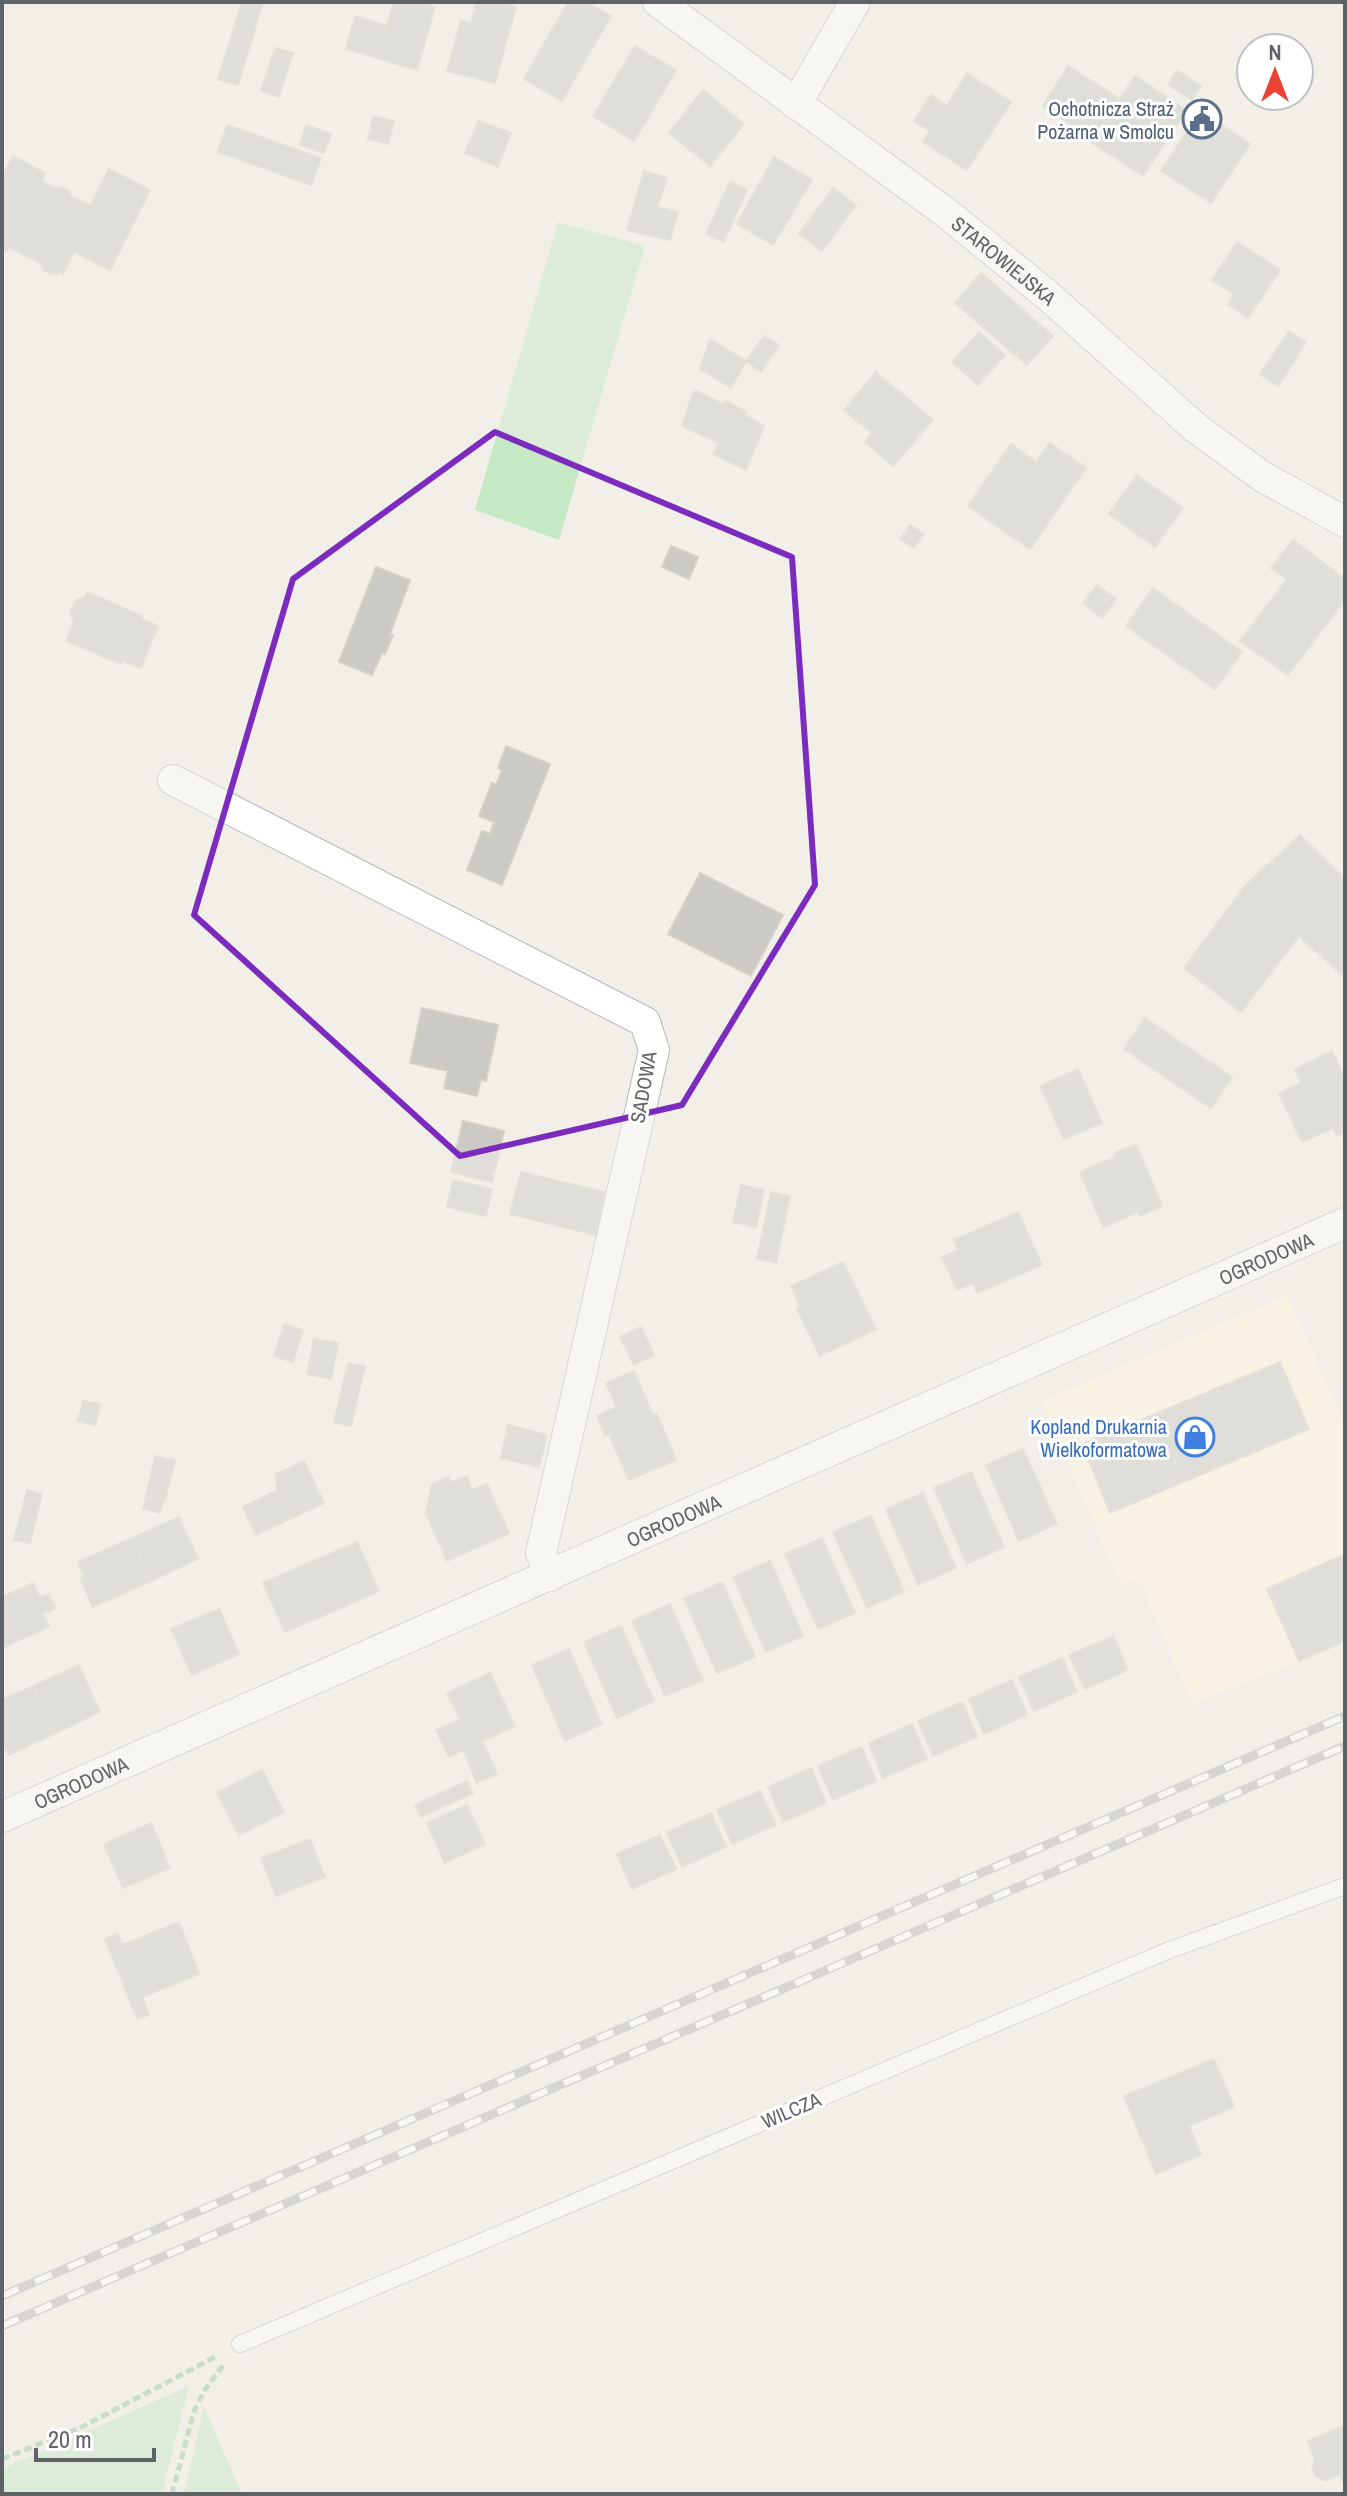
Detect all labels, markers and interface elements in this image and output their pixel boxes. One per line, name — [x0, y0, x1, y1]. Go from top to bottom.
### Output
north arrow — [1235, 32, 1315, 112]
text: N — [1268, 37, 1282, 67]
place label: Ochotnicza Straż Pożarna w Smolcu — [1037, 95, 1174, 145]
public building icon: Ochotnicza Straż Pożarna w Smolcu — [1181, 98, 1223, 140]
street label: STAROWIEJSKA — [946, 210, 1062, 311]
street label: SADOWA — [623, 1049, 663, 1125]
street label: OGRODOWA — [1214, 1225, 1317, 1291]
place label: Kopland Drukarnia Wielkoformatowa — [1030, 1413, 1167, 1463]
shop icon: Kopland Drukarnia Wielkoformatowa — [1174, 1416, 1216, 1458]
street label: OGRODOWA — [622, 1487, 725, 1553]
street label: OGRODOWA — [29, 1750, 132, 1815]
street label: WILCZA — [757, 2085, 825, 2135]
scale bar — [36, 2412, 154, 2462]
text: 20 m — [48, 2423, 92, 2455]

